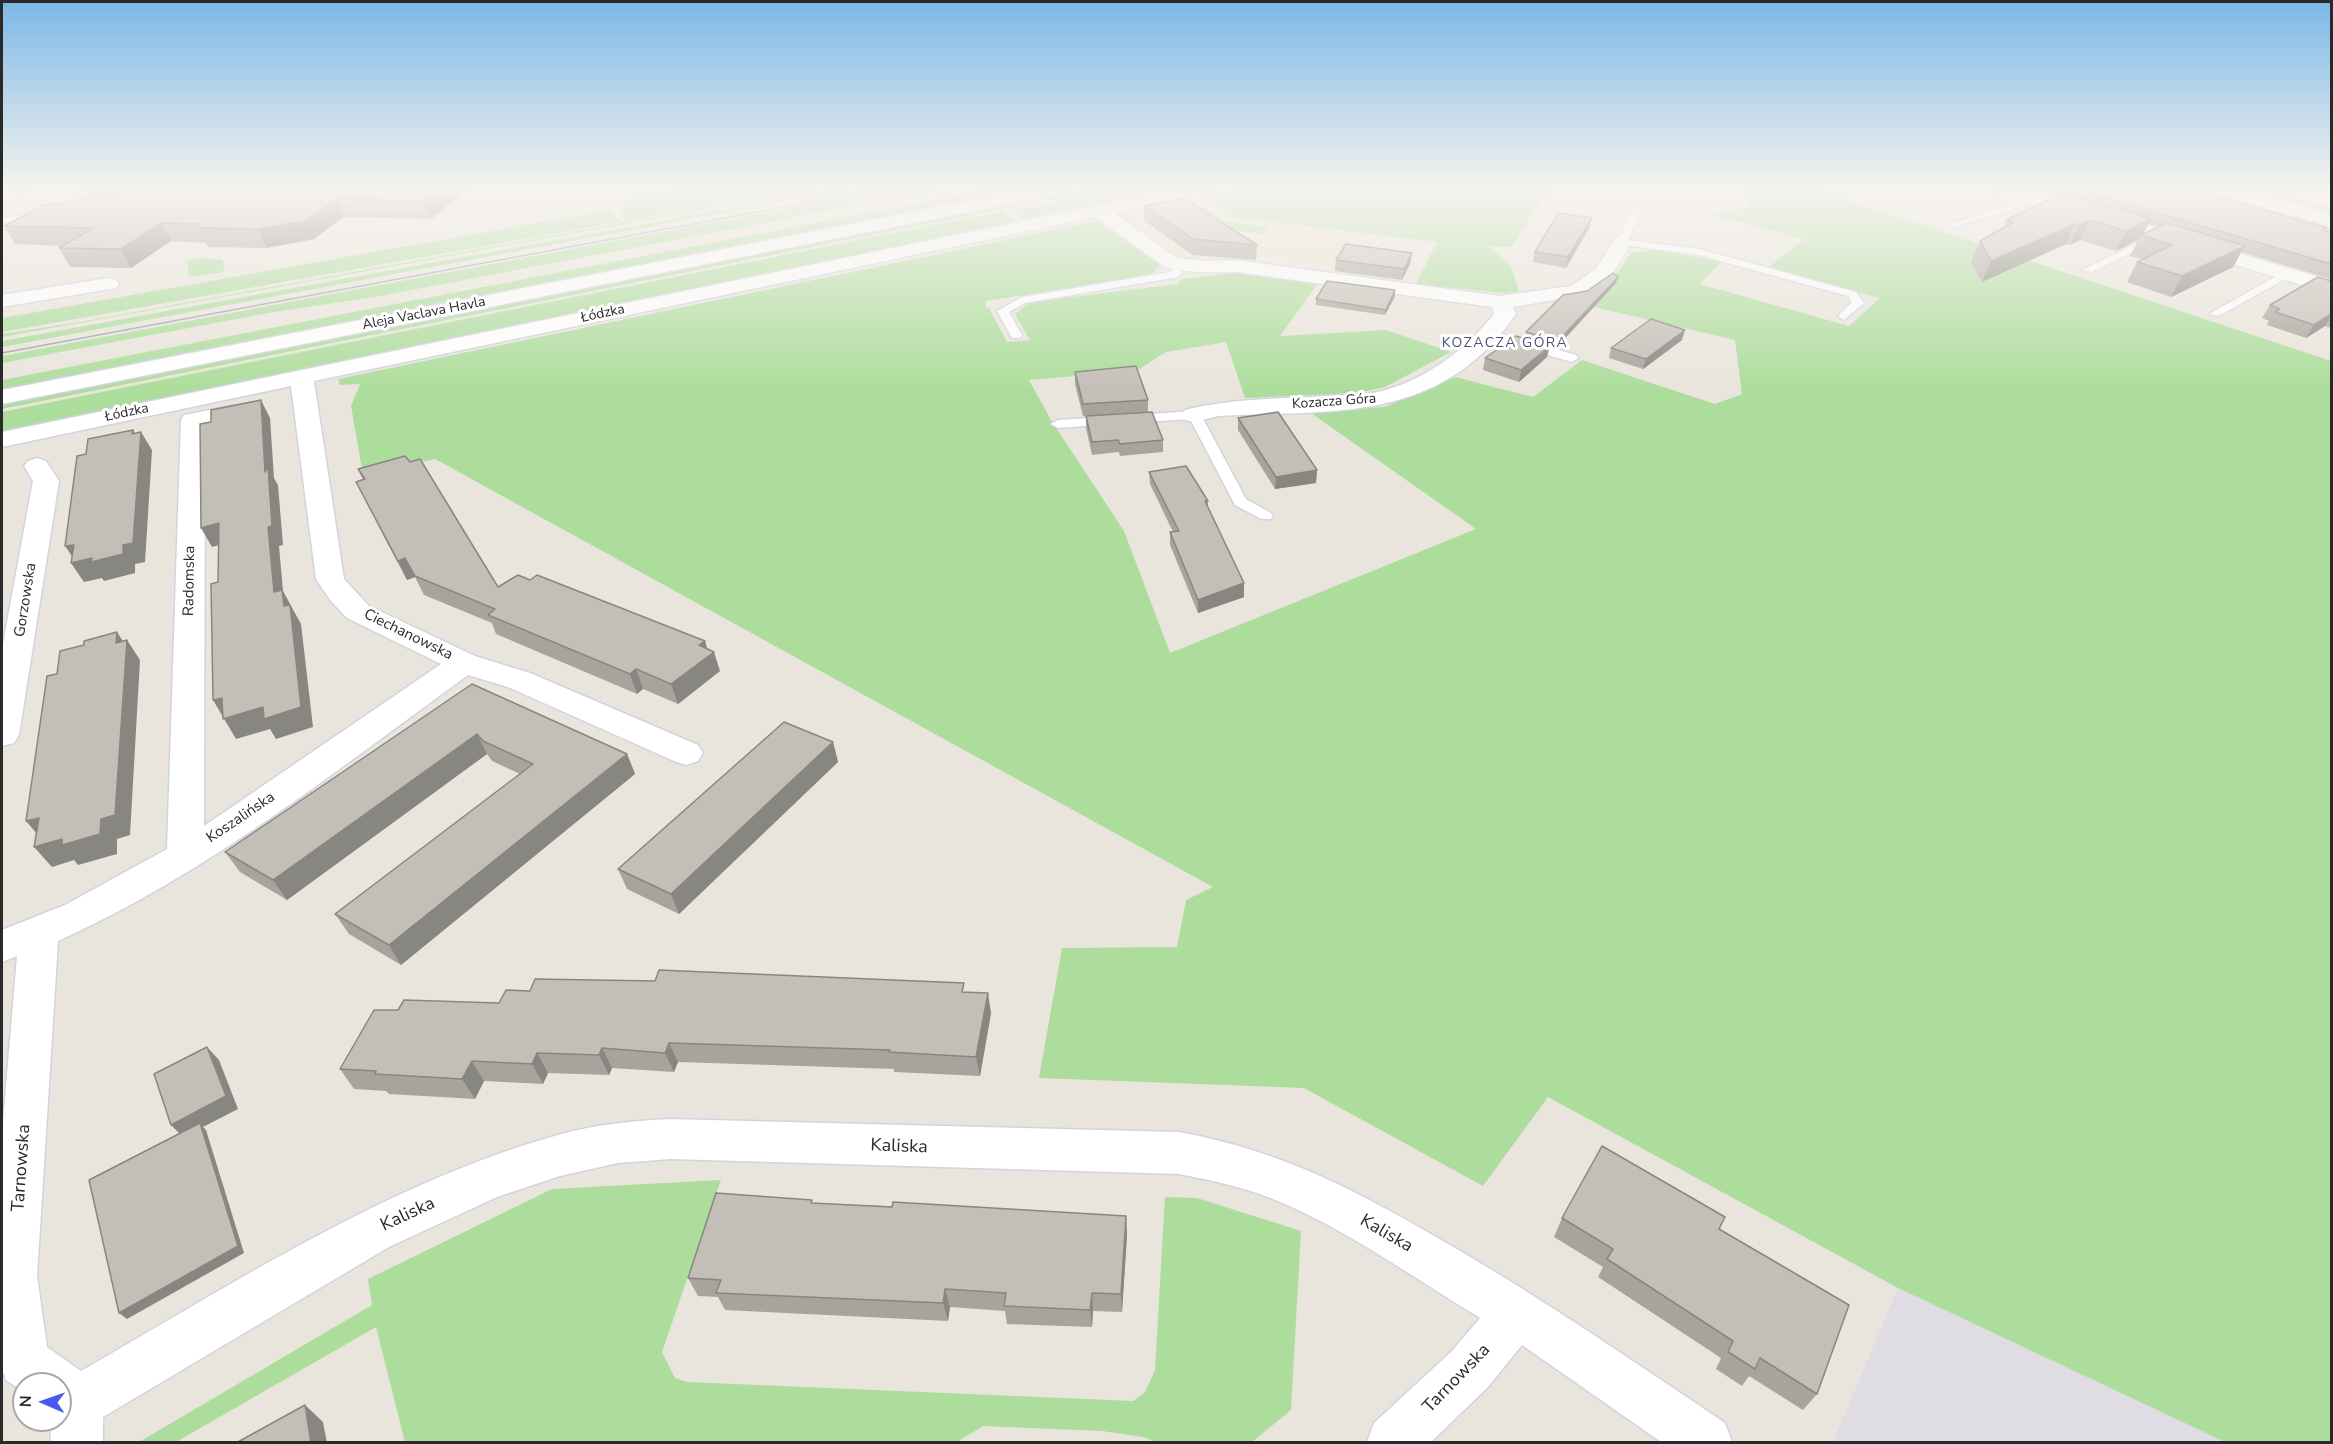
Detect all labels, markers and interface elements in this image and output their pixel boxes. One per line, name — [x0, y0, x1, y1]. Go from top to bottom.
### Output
street label: Aleja Vaclava Havla — [361, 294, 487, 334]
street label: Łódzka — [580, 301, 626, 327]
district label: KOZACZA GÓRA — [1442, 336, 1568, 352]
street label: Kozacza Góra — [1291, 391, 1377, 413]
street label: Łódzka — [104, 400, 150, 426]
street label: Radomska — [180, 546, 200, 616]
street label: Gorzowska — [11, 562, 41, 638]
street label: Ciechanowska — [361, 606, 455, 664]
street label: Koszalińska — [203, 789, 279, 847]
street label: Tarnowska — [8, 1124, 36, 1212]
street label: Kaliska — [870, 1135, 928, 1159]
street label: Kaliska — [377, 1193, 439, 1237]
street label: Kaliska — [1356, 1210, 1416, 1258]
street label: Tarnowska — [1419, 1340, 1495, 1418]
north arrow — [12, 1372, 72, 1432]
text: N — [15, 1395, 37, 1408]

